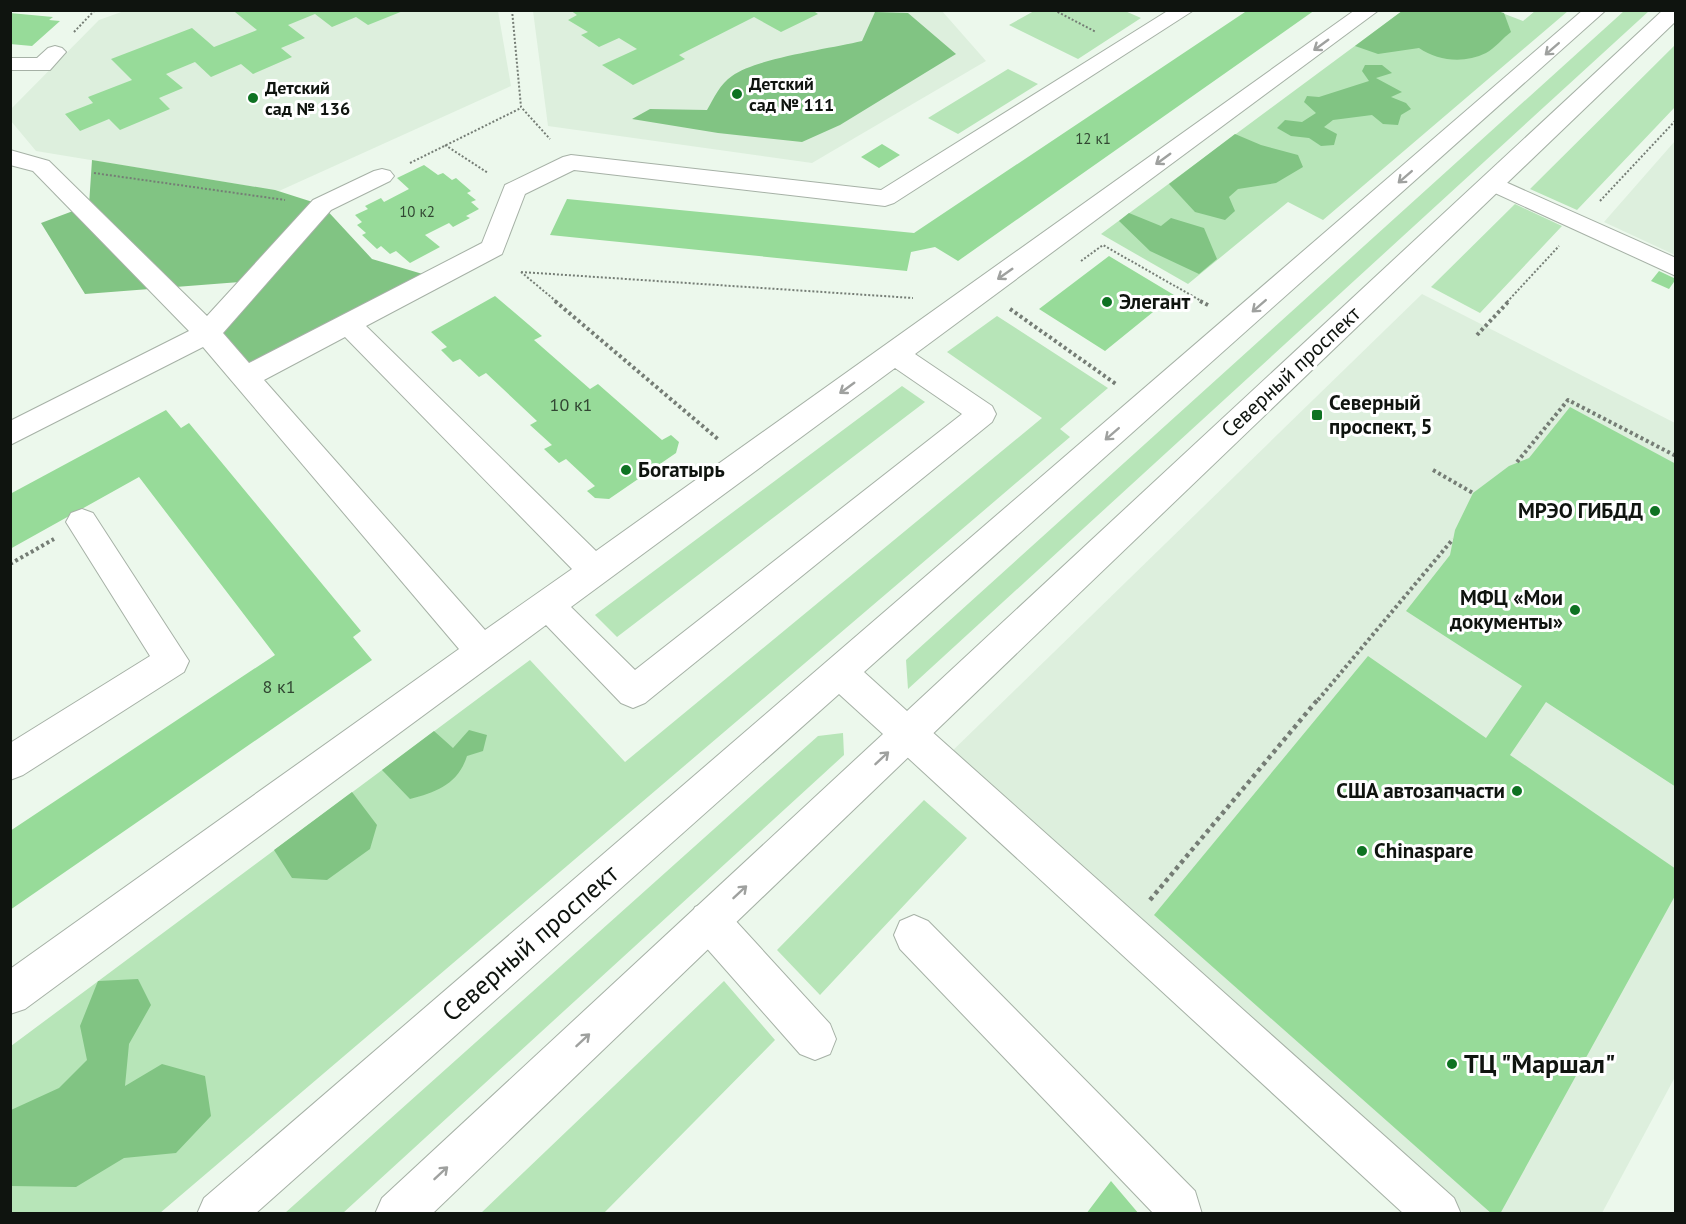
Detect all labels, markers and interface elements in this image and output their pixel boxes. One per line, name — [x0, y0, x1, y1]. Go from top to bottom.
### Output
one-way arrow — [1314, 39, 1330, 51]
one-way arrow — [1545, 42, 1560, 56]
place label: Детский сад № 111 — [749, 72, 834, 116]
place label: Детский сад № 136 — [265, 76, 350, 120]
marker: Детский сад № 111 — [730, 87, 744, 101]
marker: Детский сад № 136 — [246, 91, 260, 105]
house number: 12 к1 — [1075, 129, 1111, 148]
one-way arrow — [1156, 153, 1172, 166]
one-way arrow — [1398, 170, 1413, 184]
house number: 10 к2 — [399, 202, 435, 221]
one-way arrow — [998, 268, 1014, 280]
place label: Элегант — [1119, 288, 1190, 315]
marker: Элегант — [1100, 295, 1114, 309]
one-way arrow — [1251, 299, 1266, 313]
street label: Северный проспект — [1216, 300, 1366, 443]
one-way arrow — [840, 382, 856, 394]
place label: Северный проспект, 5 — [1329, 389, 1432, 440]
house number: 10 к1 — [550, 393, 592, 416]
marker: Северный проспект, 5 — [1310, 408, 1324, 422]
one-way arrow — [1104, 427, 1119, 441]
place label: Богатырь — [638, 456, 725, 483]
marker: Богатырь — [619, 463, 633, 477]
place label: МРЭО ГИБДД — [1518, 497, 1643, 524]
marker: МРЭО ГИБДД — [1648, 504, 1662, 518]
place label: МФЦ «Мои документы» — [1449, 584, 1563, 635]
marker: МФЦ «Мои документы» — [1568, 603, 1582, 617]
house number: 8 к1 — [262, 675, 296, 698]
one-way arrow — [874, 750, 889, 765]
place label: США автозапчасти — [1336, 777, 1505, 804]
marker: США автозапчасти — [1510, 784, 1524, 798]
place label: Chinaspare — [1374, 837, 1473, 864]
marker: Chinaspare — [1355, 844, 1369, 858]
street label: Северный проспект — [435, 857, 625, 1028]
one-way arrow — [732, 885, 747, 899]
one-way arrow — [575, 1033, 590, 1047]
place label: ТЦ "Маршал" — [1464, 1047, 1615, 1080]
marker: ТЦ "Маршал" — [1445, 1057, 1459, 1071]
one-way arrow — [433, 1167, 448, 1181]

